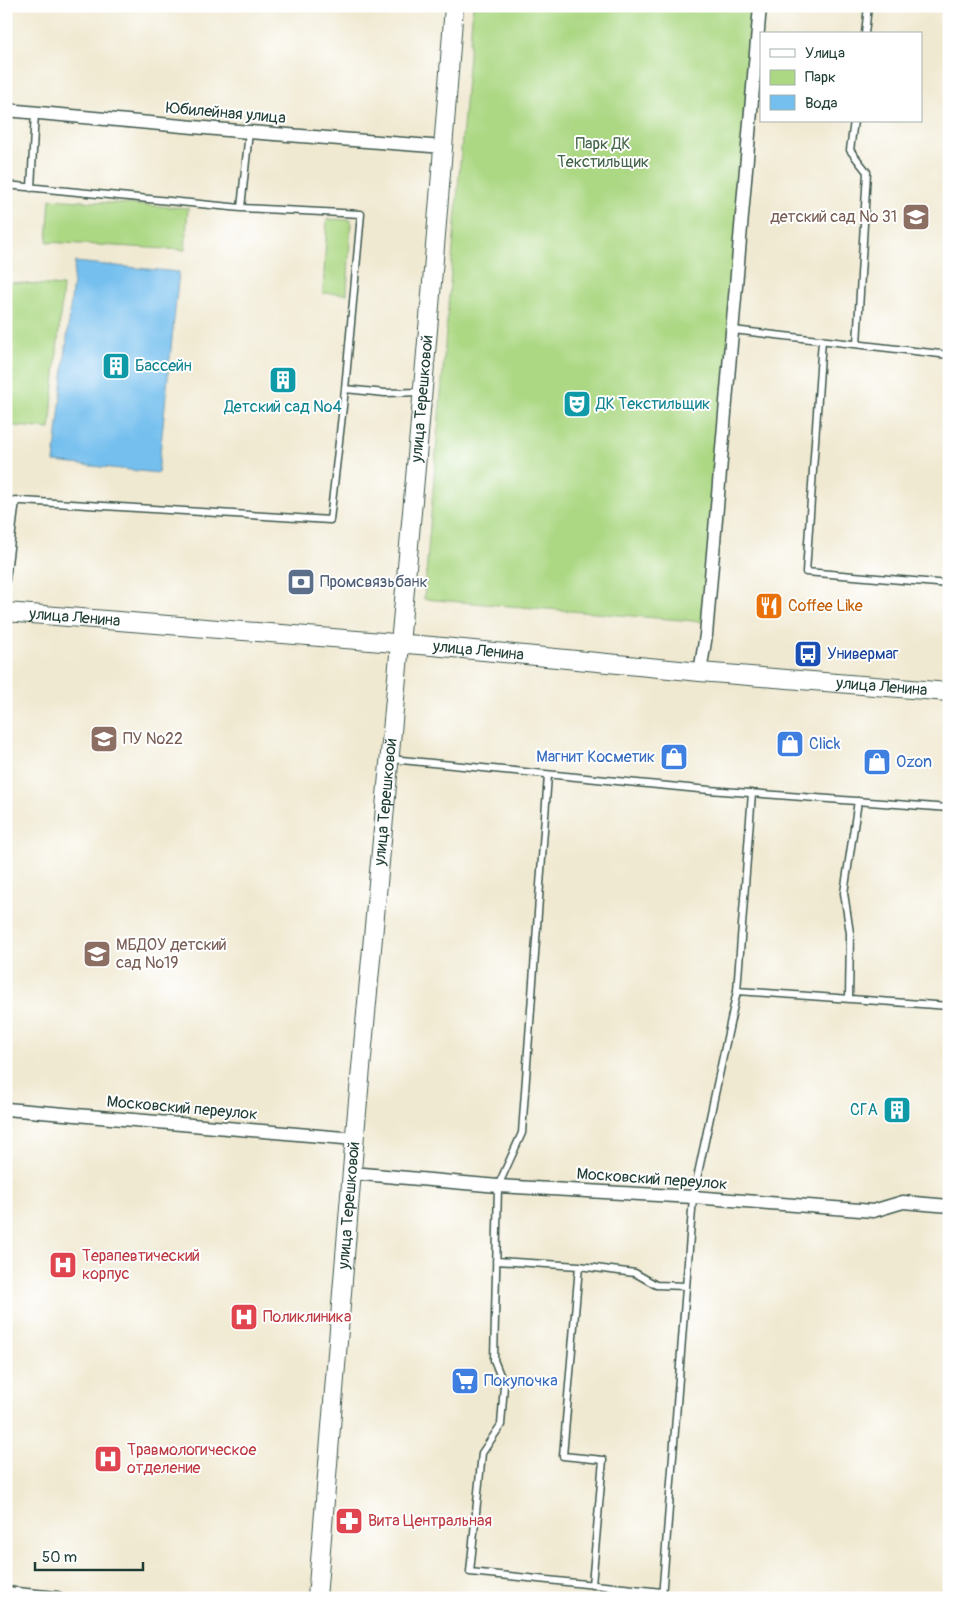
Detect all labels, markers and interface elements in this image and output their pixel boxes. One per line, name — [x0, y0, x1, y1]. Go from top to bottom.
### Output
legend — [760, 32, 922, 122]
text: Улица — [805, 44, 845, 63]
text: Парк — [805, 68, 836, 87]
text: Вода — [805, 94, 838, 113]
street label: Юбилейная улица — [165, 98, 287, 128]
park label: Парк ДК Текстильщик — [557, 134, 649, 172]
school or university icon: детский сад № 31 — [901, 202, 931, 232]
place label: детский сад № 31 — [770, 207, 897, 227]
street label: улица Терешковой — [406, 334, 438, 464]
building icon: Бассейн — [101, 351, 131, 381]
place label: Бассейн — [135, 356, 192, 376]
building icon: Детский сад №4 — [268, 365, 298, 395]
theatre icon: ДК Текстильщик — [562, 389, 592, 419]
place label: ДК Текстильщик — [595, 394, 710, 414]
place label: Детский сад №4 — [223, 397, 342, 417]
bank icon: Промсвязьбанк — [286, 567, 316, 597]
place label: Промсвязьбанк — [320, 572, 428, 592]
restaurant icon: Coffee Like — [754, 591, 784, 621]
place label: Coffee Like — [788, 596, 863, 616]
street label: улица Ленина — [27, 604, 121, 631]
street label: улица Ленина — [431, 636, 525, 665]
bus stop icon: Универмаг — [793, 639, 823, 669]
place label: Универмаг — [827, 644, 899, 664]
street label: улица Ленина — [834, 673, 928, 700]
school or university icon: ПУ №22 — [89, 724, 119, 754]
place label: ПУ №22 — [123, 729, 183, 749]
shop icon: Click — [775, 729, 805, 759]
place label: Click — [809, 734, 841, 754]
street label: улица Терешковой — [370, 737, 401, 868]
shop icon: Магнит Косметик — [659, 742, 689, 772]
place label: Магнит Косметик — [536, 747, 655, 767]
shop icon: Ozon — [862, 747, 892, 777]
place label: Ozon — [896, 752, 932, 772]
place label: МБДОУ детский сад №19 — [116, 935, 227, 973]
school or university icon: МБДОУ детский сад №19 — [82, 939, 112, 969]
street label: Московский переулок — [106, 1091, 258, 1125]
building icon: СГА — [882, 1095, 912, 1125]
place label: СГА — [850, 1100, 878, 1120]
street label: улица Терешковой — [334, 1141, 364, 1271]
street label: Московский переулок — [576, 1164, 728, 1194]
place label: Терапевтический корпус — [82, 1246, 200, 1284]
hospital icon: Терапевтический корпус — [48, 1250, 78, 1280]
hospital icon: Поликлиника — [229, 1302, 259, 1332]
place label: Поликлиника — [263, 1307, 351, 1327]
supermarket icon: Покупочка — [450, 1366, 480, 1396]
place label: Покупочка — [484, 1371, 558, 1391]
place label: Травмологическое отделение — [127, 1440, 256, 1478]
hospital icon: Травмологическое отделение — [93, 1444, 123, 1474]
pharmacy icon: Вита Центральная — [334, 1506, 364, 1536]
place label: Вита Центральная — [368, 1511, 492, 1531]
scale bar — [35, 1539, 142, 1571]
text: 50 m — [42, 1548, 77, 1567]

